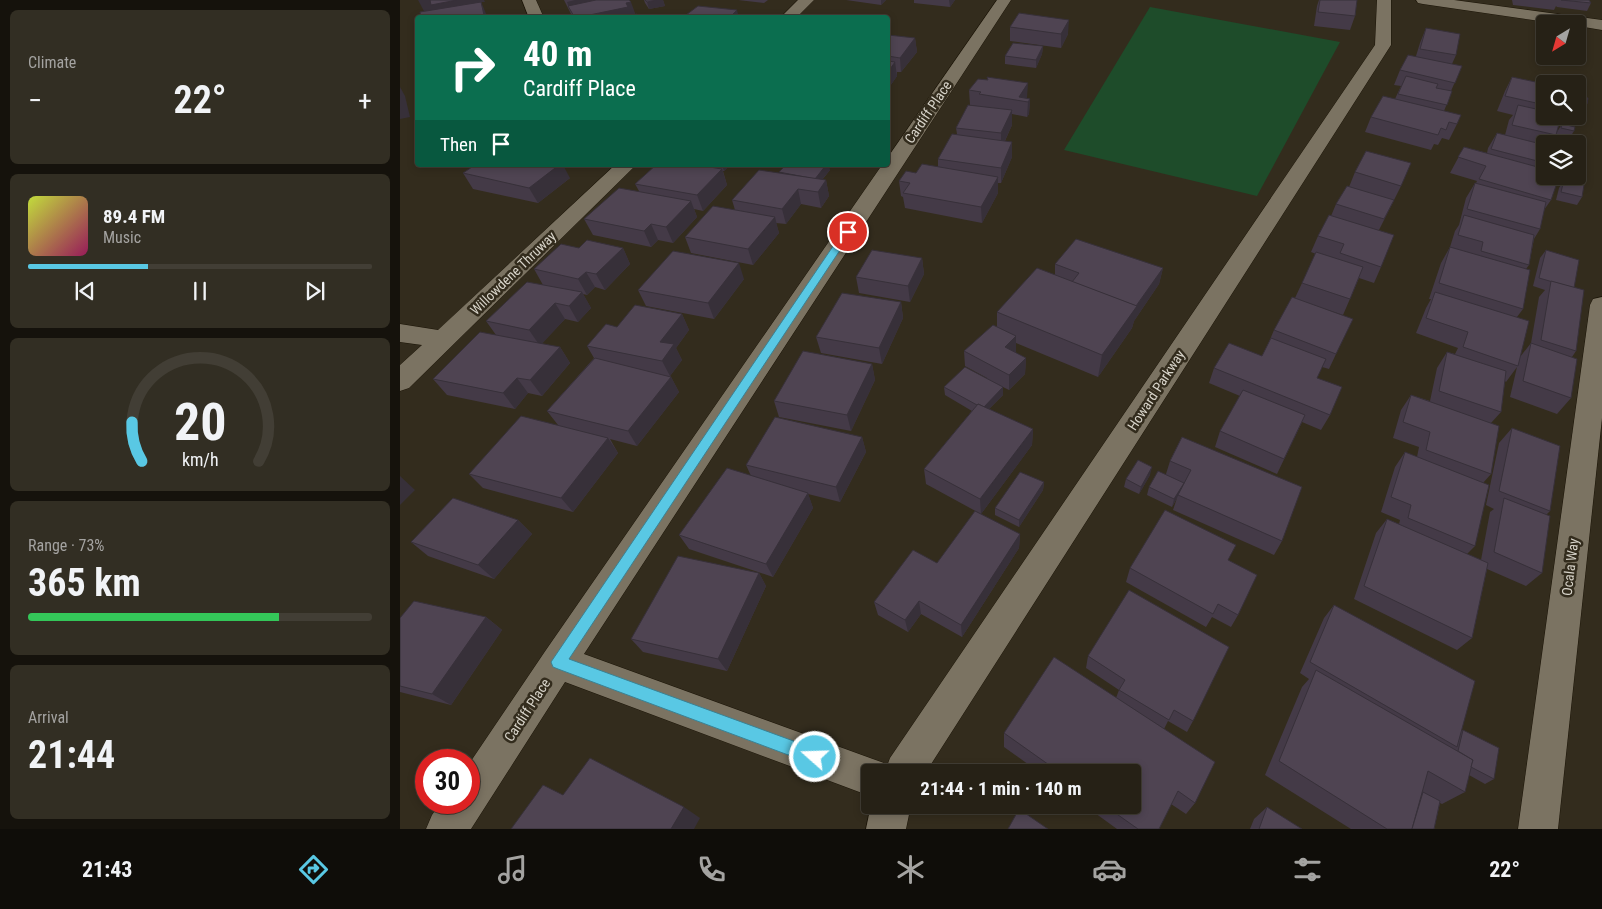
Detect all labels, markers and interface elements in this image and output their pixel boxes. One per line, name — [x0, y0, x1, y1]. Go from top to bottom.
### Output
north arrow — [1536, 15, 1586, 65]
map controls — [1536, 15, 1586, 185]
text: 40 m — [523, 34, 592, 75]
icon: right — [440, 35, 505, 100]
text: Climate — [28, 53, 76, 72]
button: search — [1536, 75, 1586, 125]
text: Cardiff Place — [523, 76, 636, 101]
street label: Cardiff Place — [901, 77, 955, 146]
text: 22° — [173, 78, 227, 122]
text: − — [28, 84, 42, 117]
text: + — [358, 84, 372, 117]
icon: arrive — [487, 130, 515, 158]
text: Then — [440, 133, 477, 156]
button: layers — [1536, 135, 1586, 185]
text: 89.4 FM — [103, 205, 165, 228]
pin — [827, 211, 869, 253]
icon: arrive — [834, 218, 862, 246]
text: Music — [103, 228, 141, 247]
street label: Willowdene Thruway — [467, 228, 559, 318]
icon: previous — [71, 277, 99, 305]
icon: pause — [186, 277, 214, 305]
icon: next — [301, 277, 329, 305]
street label: Howard Parkway — [1124, 347, 1188, 433]
text: 20 — [174, 392, 226, 453]
text: km/h — [182, 449, 218, 470]
text: Range · 73% — [28, 536, 104, 555]
street label: Ocala Way — [1559, 537, 1581, 597]
text: 365 km — [28, 561, 141, 605]
street label: Cardiff Place — [501, 675, 553, 744]
text: Arrival — [28, 708, 69, 727]
position arrow — [788, 730, 840, 782]
text: 21:44 — [28, 733, 115, 777]
speed limit sign: 30 — [415, 749, 480, 814]
text: 21:44 · 1 min · 140 m — [920, 777, 1082, 800]
icon: directions — [296, 852, 331, 887]
icon: music — [495, 852, 530, 887]
icon: phone — [694, 852, 729, 887]
icon: climate — [893, 852, 928, 887]
icon: car — [1092, 852, 1127, 887]
icon: filters — [1290, 852, 1325, 887]
text: 21:43 — [82, 857, 132, 882]
text: 22° — [1489, 857, 1520, 882]

